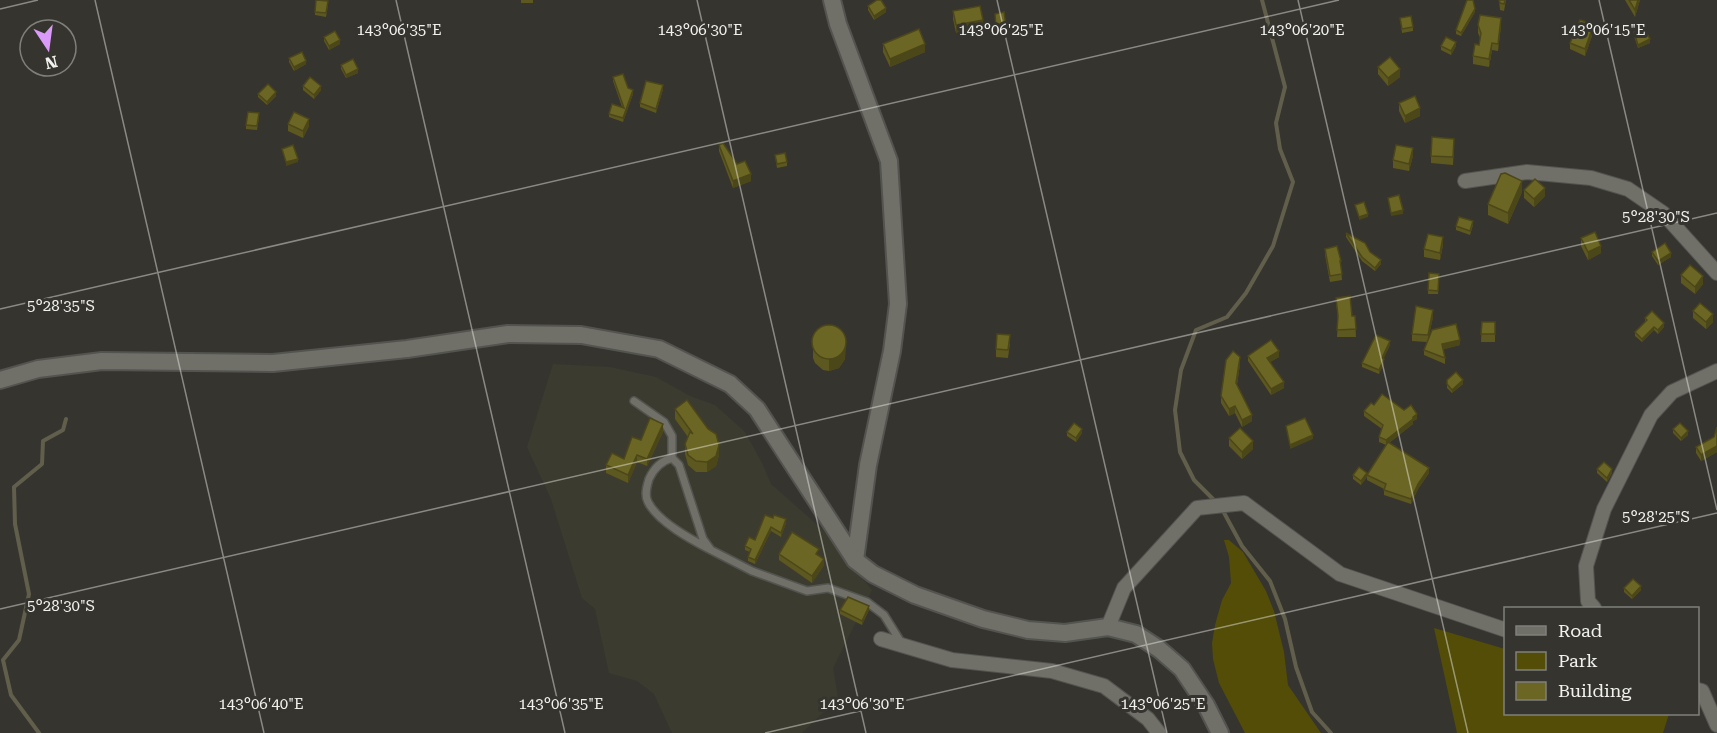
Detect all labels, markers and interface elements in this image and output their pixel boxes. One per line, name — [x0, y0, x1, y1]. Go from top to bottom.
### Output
north arrow — [18, 18, 78, 78]
text: 143°06'35"E — [356, 21, 442, 39]
text: 143°06'30"E — [657, 21, 743, 39]
text: 143°06'25"E — [958, 21, 1044, 39]
text: 143°06'20"E — [1259, 21, 1345, 39]
text: 143°06'15"E — [1560, 21, 1646, 39]
text: N — [43, 51, 59, 73]
text: 5°28'30"S — [1622, 208, 1690, 226]
text: 5°28'35"S — [27, 297, 95, 315]
text: 5°28'25"S — [1622, 508, 1690, 526]
text: 5°28'30"S — [27, 597, 95, 615]
legend — [1504, 607, 1699, 715]
text: Road — [1558, 620, 1603, 641]
text: Park — [1558, 650, 1598, 671]
text: Building — [1558, 680, 1632, 701]
text: 143°06'40"E — [218, 695, 304, 713]
text: 143°06'35"E — [518, 695, 604, 713]
text: 143°06'30"E — [819, 695, 905, 713]
text: 143°06'25"E — [1120, 695, 1206, 713]

